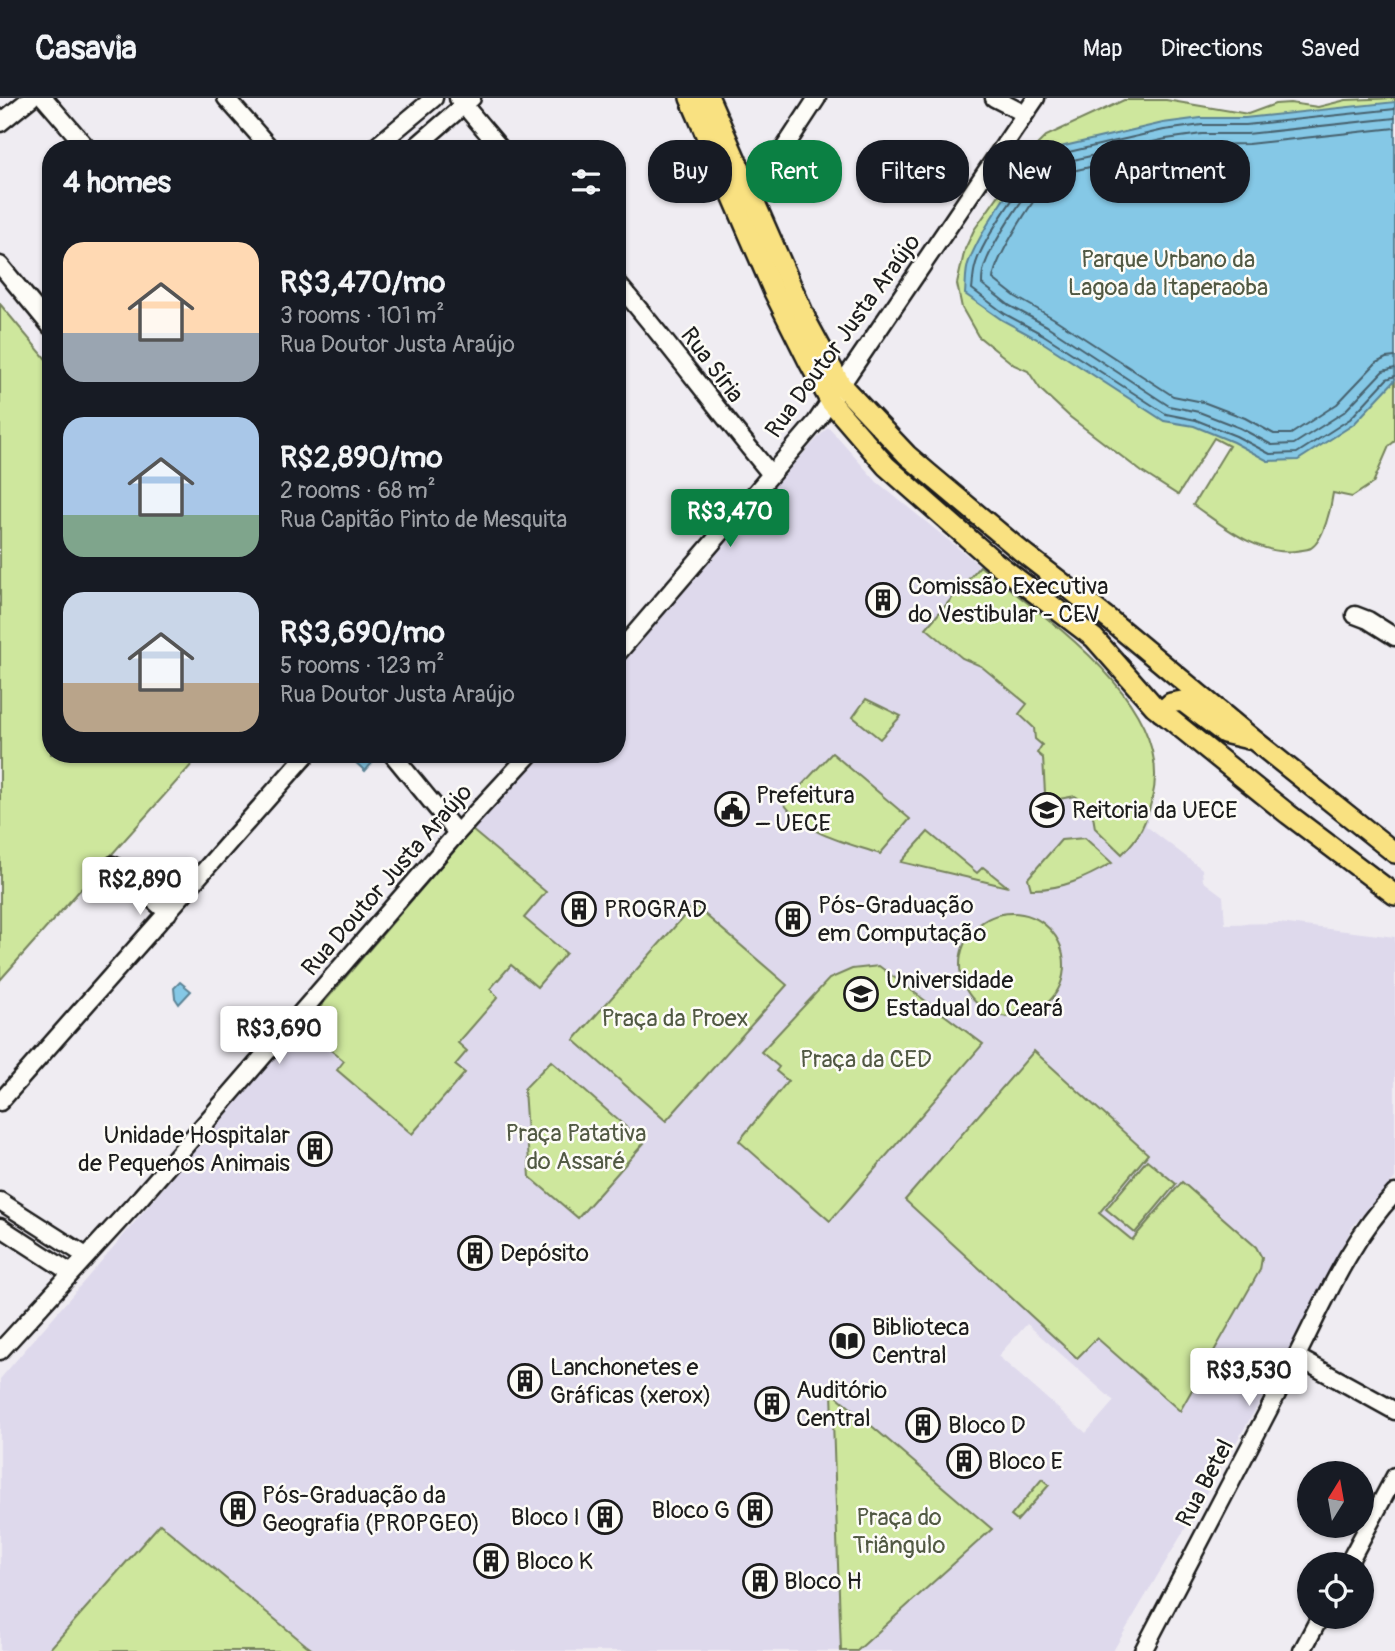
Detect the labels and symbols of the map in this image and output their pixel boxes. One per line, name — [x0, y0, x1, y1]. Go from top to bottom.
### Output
street label: Rua Doutor Justa Araújo — [759, 228, 927, 444]
park label: Parque Urbano da Lagoa da Itaperaoba — [1068, 245, 1268, 302]
street label: Rua Síria — [674, 322, 750, 408]
pin: R$3,470 — [665, 490, 795, 549]
place label: Comissão Executiva do Vestibular - CEV — [908, 572, 1109, 629]
building icon: Comissão Executiva do Vestibular - CEV — [864, 581, 902, 619]
street label: Rua Doutor Justa Araújo — [296, 778, 478, 982]
place label: Prefeitura – UECE — [755, 781, 855, 838]
public building icon: Prefeitura – UECE — [713, 790, 751, 828]
school or university icon: Reitoria da UECE — [1028, 791, 1066, 829]
place label: Reitoria da UECE — [1072, 796, 1238, 825]
pin: R$2,890 — [75, 858, 205, 917]
building icon: PROGRAD — [560, 890, 598, 928]
place label: Pós-Graduação em Computação — [818, 891, 986, 948]
place label: PROGRAD — [604, 895, 707, 924]
building icon: Pós-Graduação em Computação — [774, 900, 812, 938]
place label: Universidade Estadual do Ceará — [886, 966, 1063, 1023]
school or university icon: Universidade Estadual do Ceará — [842, 975, 880, 1013]
park label: Praça da Proex — [602, 1004, 749, 1033]
pin: R$3,690 — [214, 1006, 344, 1066]
park label: Praça da CED — [800, 1045, 932, 1074]
park label: Praça Patativa do Assaré — [506, 1119, 646, 1176]
place label: Unidade Hospitalar de Pequenos Animais — [78, 1121, 290, 1178]
building icon: Unidade Hospitalar de Pequenos Animais — [296, 1130, 334, 1168]
building icon: Depósito — [456, 1234, 494, 1272]
place label: Depósito — [500, 1239, 589, 1268]
place label: Biblioteca Central — [872, 1313, 969, 1370]
library icon: Biblioteca Central — [828, 1322, 866, 1360]
pin: R$3,530 — [1184, 1348, 1314, 1408]
place label: Lanchonetes e Gráficas (xerox) — [550, 1353, 712, 1410]
building icon: Lanchonetes e Gráficas (xerox) — [506, 1362, 544, 1400]
place label: Auditório Central — [796, 1376, 887, 1433]
building icon: Auditório Central — [753, 1385, 791, 1423]
building icon: Bloco D — [904, 1406, 942, 1444]
place label: Bloco D — [948, 1411, 1026, 1440]
street label: Rua Betel — [1170, 1434, 1240, 1532]
building icon: Bloco E — [945, 1442, 983, 1480]
place label: Bloco E — [988, 1447, 1063, 1476]
north arrow — [1297, 1461, 1374, 1538]
place label: Pós-Graduação da Geografia (PROPGEO) — [262, 1481, 480, 1538]
building icon: Pós-Graduação da Geografia (PROPGEO) — [219, 1490, 257, 1528]
building icon: Bloco G — [736, 1491, 774, 1529]
place label: Bloco G — [652, 1496, 730, 1525]
building icon: Bloco I — [586, 1498, 624, 1536]
place label: Bloco I — [511, 1503, 580, 1532]
park label: Praça do Triângulo — [853, 1503, 946, 1560]
building icon: Bloco K — [472, 1542, 510, 1580]
place label: Bloco K — [516, 1547, 593, 1576]
building icon: Bloco H — [741, 1562, 779, 1600]
place label: Bloco H — [784, 1567, 862, 1596]

